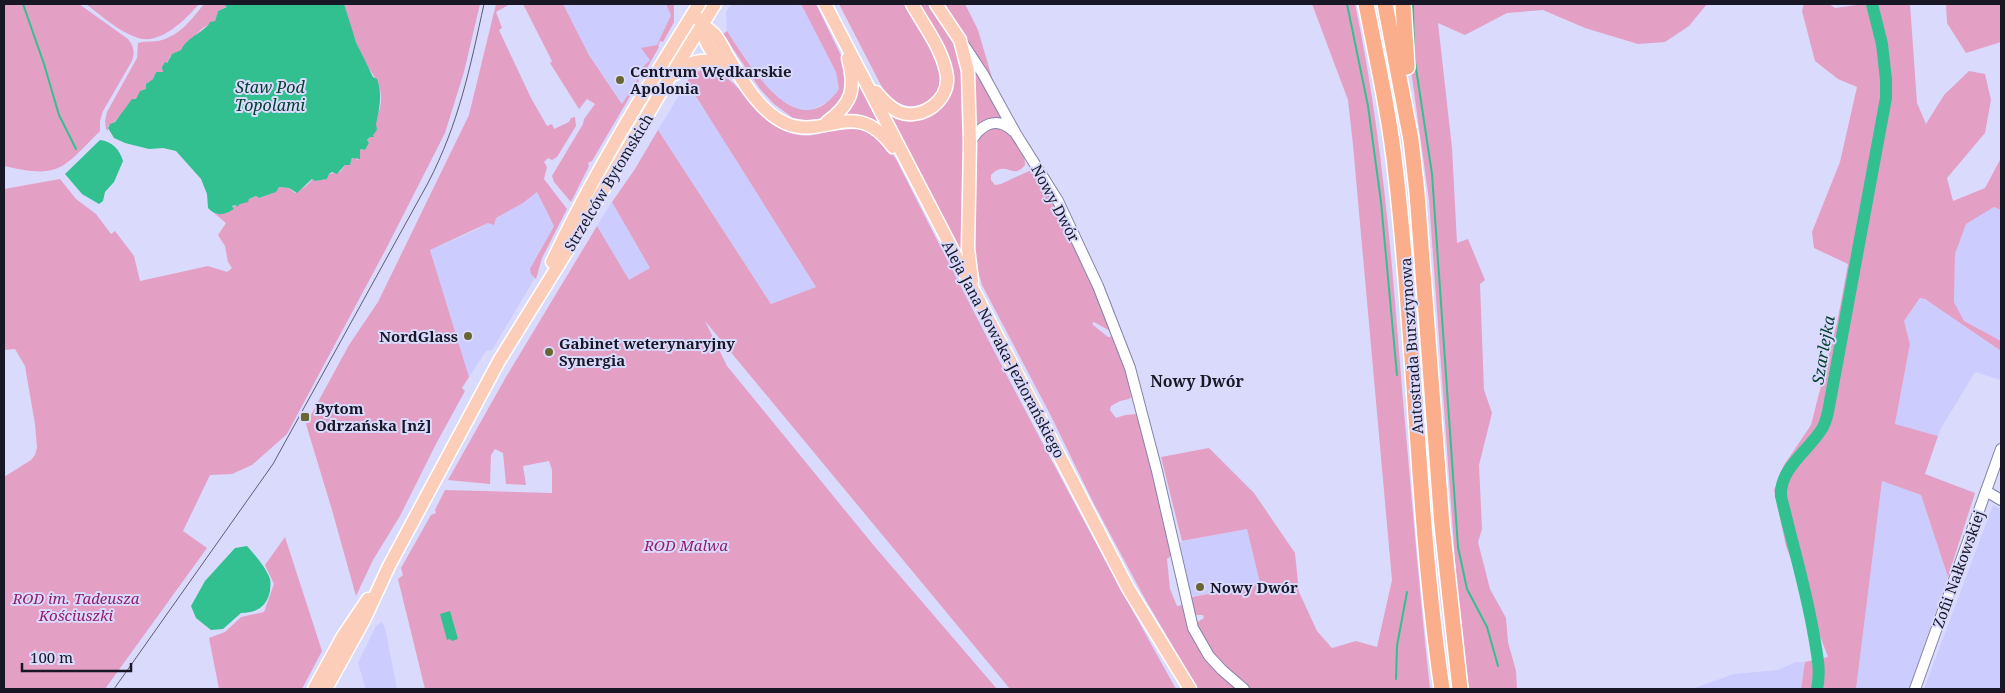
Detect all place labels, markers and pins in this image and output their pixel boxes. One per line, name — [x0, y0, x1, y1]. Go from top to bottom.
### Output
place label: Centrum Wędkarskie Apolonia — [630, 61, 792, 98]
marker: Centrum Wędkarskie Apolonia — [614, 74, 626, 86]
place label: NordGlass — [379, 326, 458, 346]
marker: NordGlass — [462, 330, 474, 342]
place label: Gabinet weterynaryjny Synergia — [559, 333, 735, 370]
marker: Gabinet weterynaryjny Synergia — [543, 346, 555, 358]
place label: Bytom Odrzańska [nż] — [315, 398, 431, 435]
marker: Bytom Odrzańska [nż] — [299, 411, 311, 423]
place label: Nowy Dwór — [1210, 577, 1298, 597]
marker: Nowy Dwór — [1194, 581, 1206, 593]

